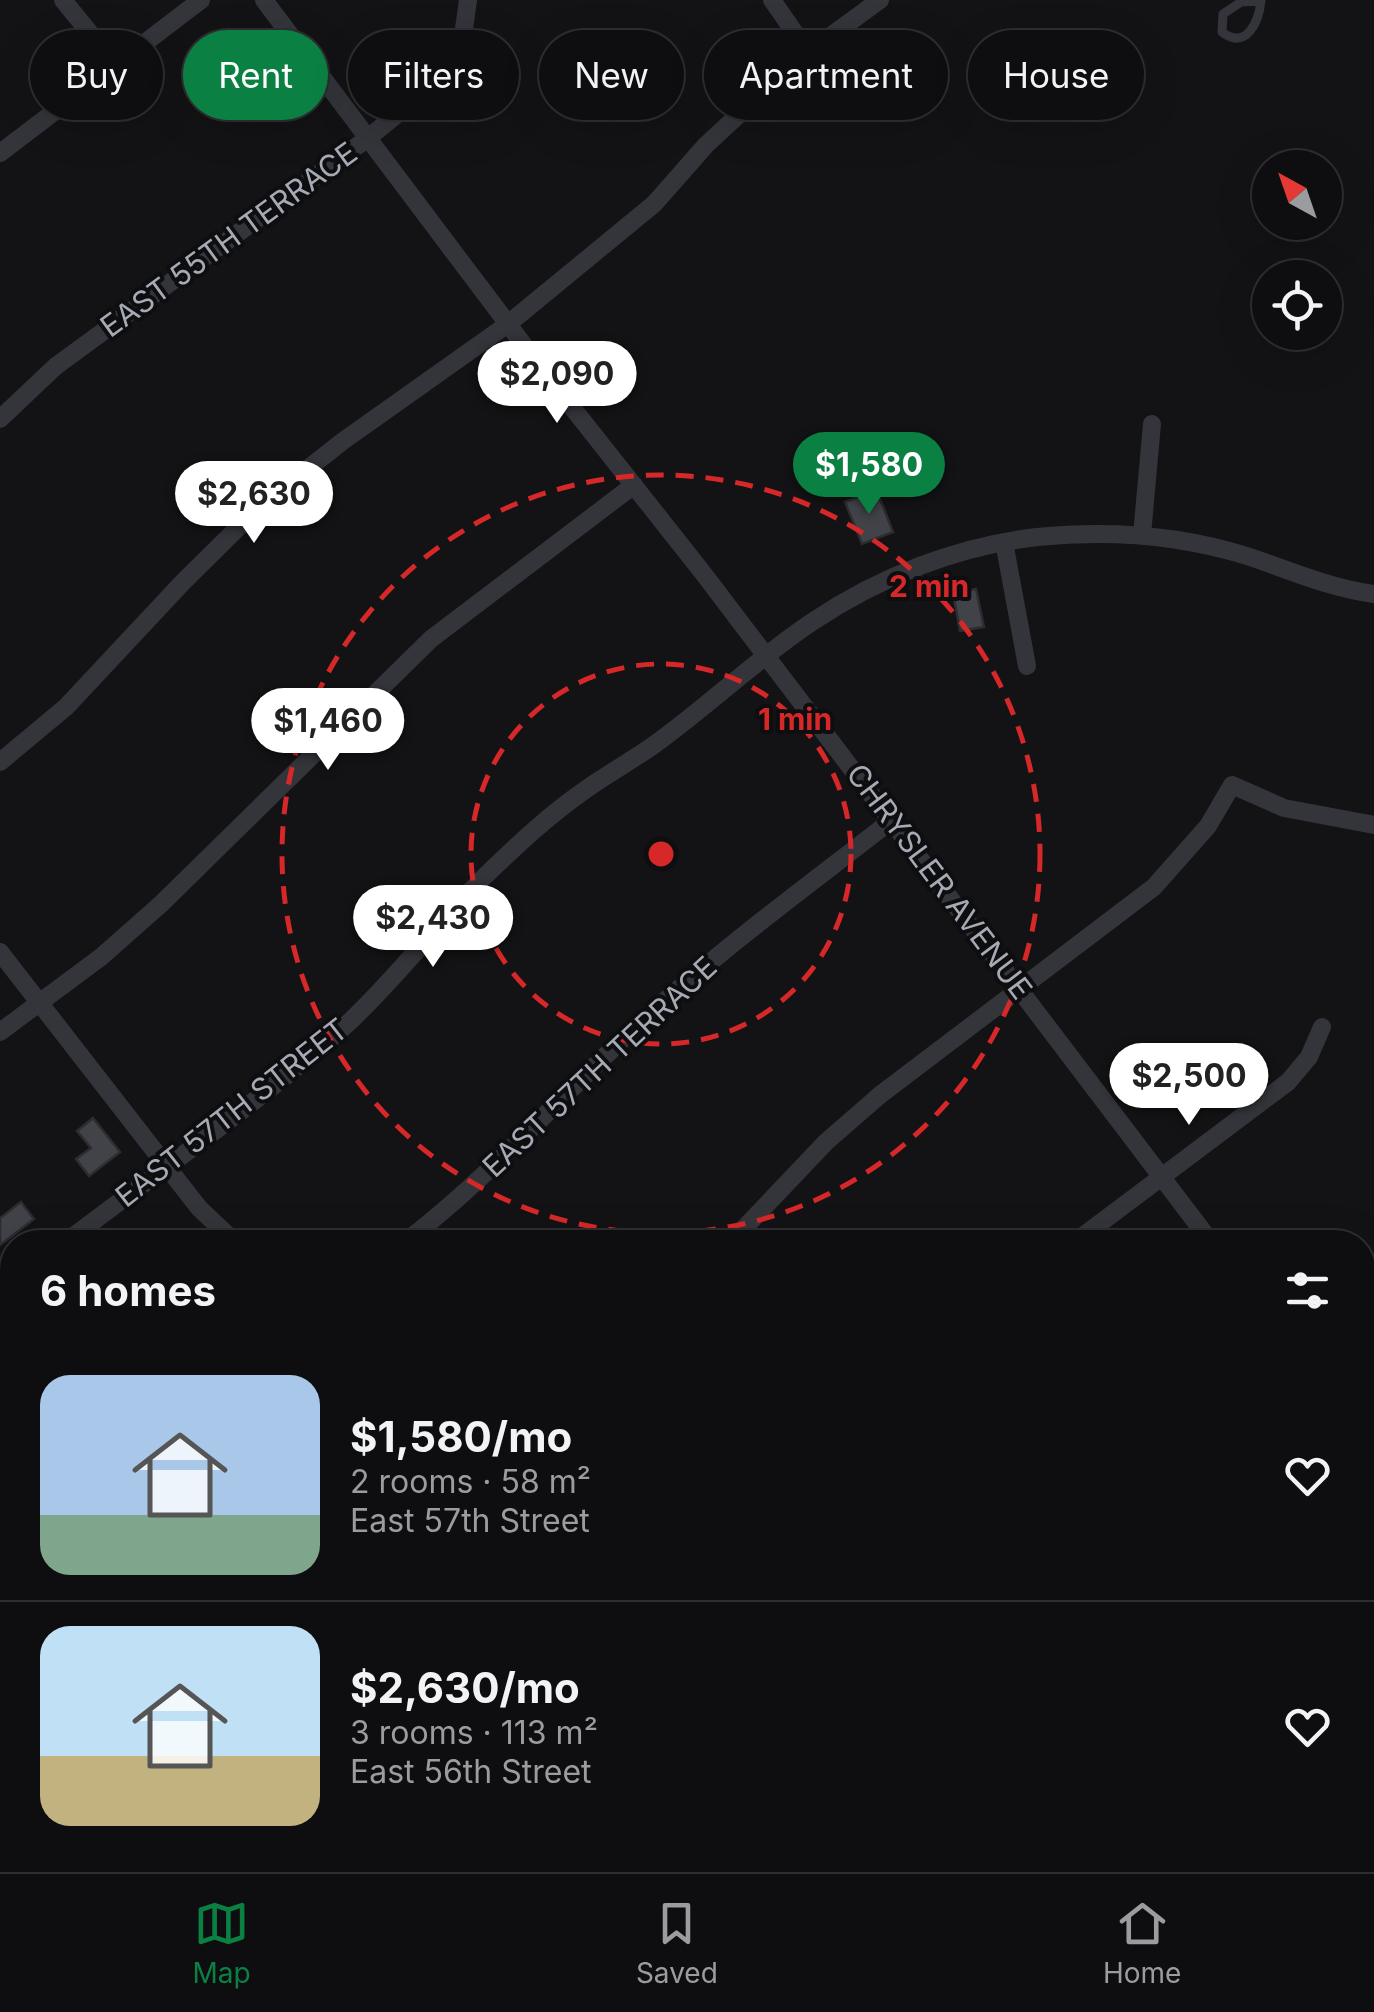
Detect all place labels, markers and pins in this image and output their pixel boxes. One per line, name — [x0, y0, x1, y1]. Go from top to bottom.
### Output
pin: $2,090 — [476, 341, 638, 426]
pin: $1,580 — [788, 432, 950, 517]
pin: $2,630 — [173, 461, 335, 546]
pin: $1,460 — [247, 688, 409, 773]
centre of rings — [643, 836, 679, 872]
pin: $2,430 — [352, 885, 514, 970]
pin: $2,500 — [1108, 1043, 1270, 1128]

